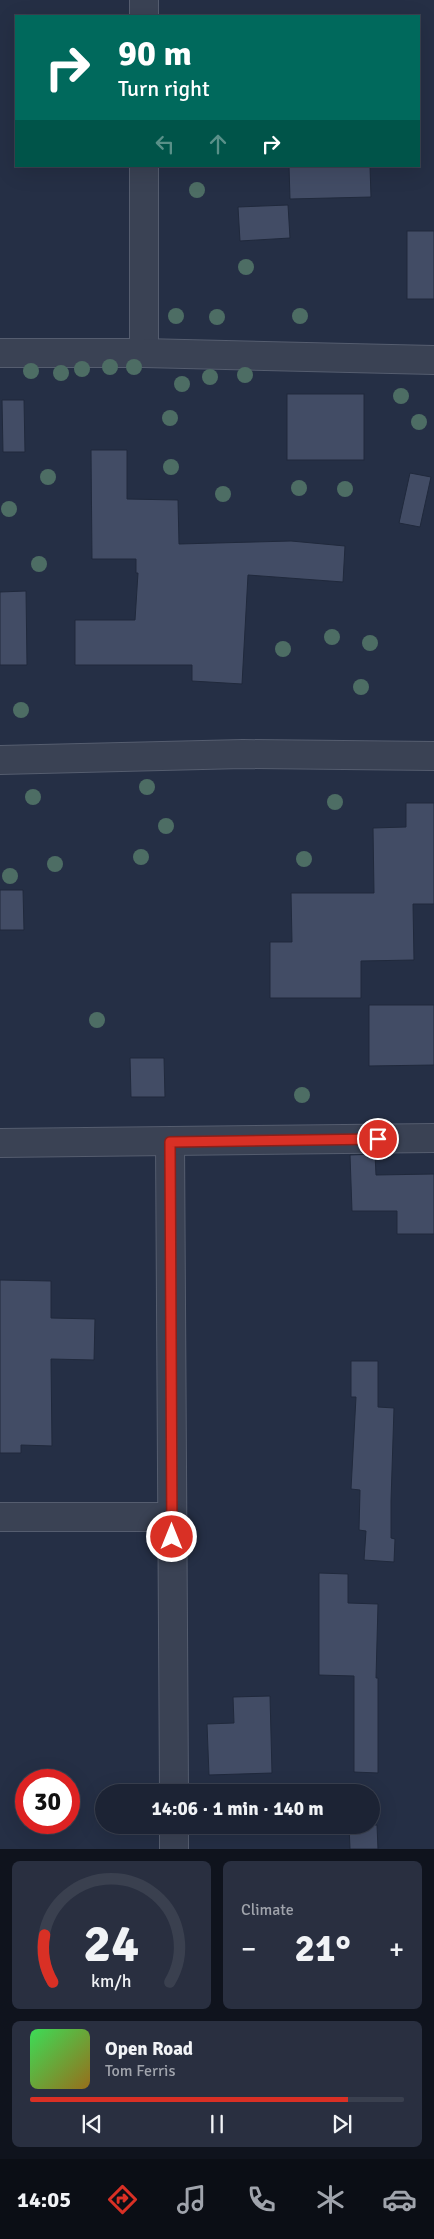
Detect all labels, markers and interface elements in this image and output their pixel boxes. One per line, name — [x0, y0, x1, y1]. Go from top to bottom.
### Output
text: 90 m — [118, 32, 192, 75]
icon: right — [35, 35, 100, 100]
text: Turn right — [118, 75, 210, 102]
icon: left — [151, 130, 179, 158]
icon: ahead — [204, 130, 232, 158]
icon: right — [257, 130, 285, 158]
pin — [357, 1118, 399, 1160]
icon: arrive — [364, 1125, 392, 1153]
position arrow — [145, 1510, 197, 1562]
speed limit sign: 30 — [15, 1769, 80, 1834]
text: 14:06 · 1 min · 140 m — [151, 1797, 324, 1821]
text: Climate — [241, 1900, 294, 1920]
text: 24 — [83, 1912, 140, 1976]
text: 21° — [294, 1925, 351, 1972]
text: − — [241, 1932, 256, 1966]
text: + — [389, 1932, 404, 1966]
text: km/h — [91, 1970, 132, 1992]
text: Open Road — [105, 2037, 193, 2061]
text: Tom Ferris — [105, 2061, 175, 2081]
icon: previous — [78, 2110, 106, 2138]
icon: pause — [203, 2110, 231, 2138]
icon: next — [328, 2110, 356, 2138]
icon: directions — [105, 2182, 140, 2217]
icon: music — [174, 2182, 209, 2217]
icon: phone — [244, 2182, 279, 2217]
icon: climate — [313, 2182, 348, 2217]
icon: car — [382, 2182, 417, 2217]
text: 14:05 — [17, 2186, 71, 2213]

